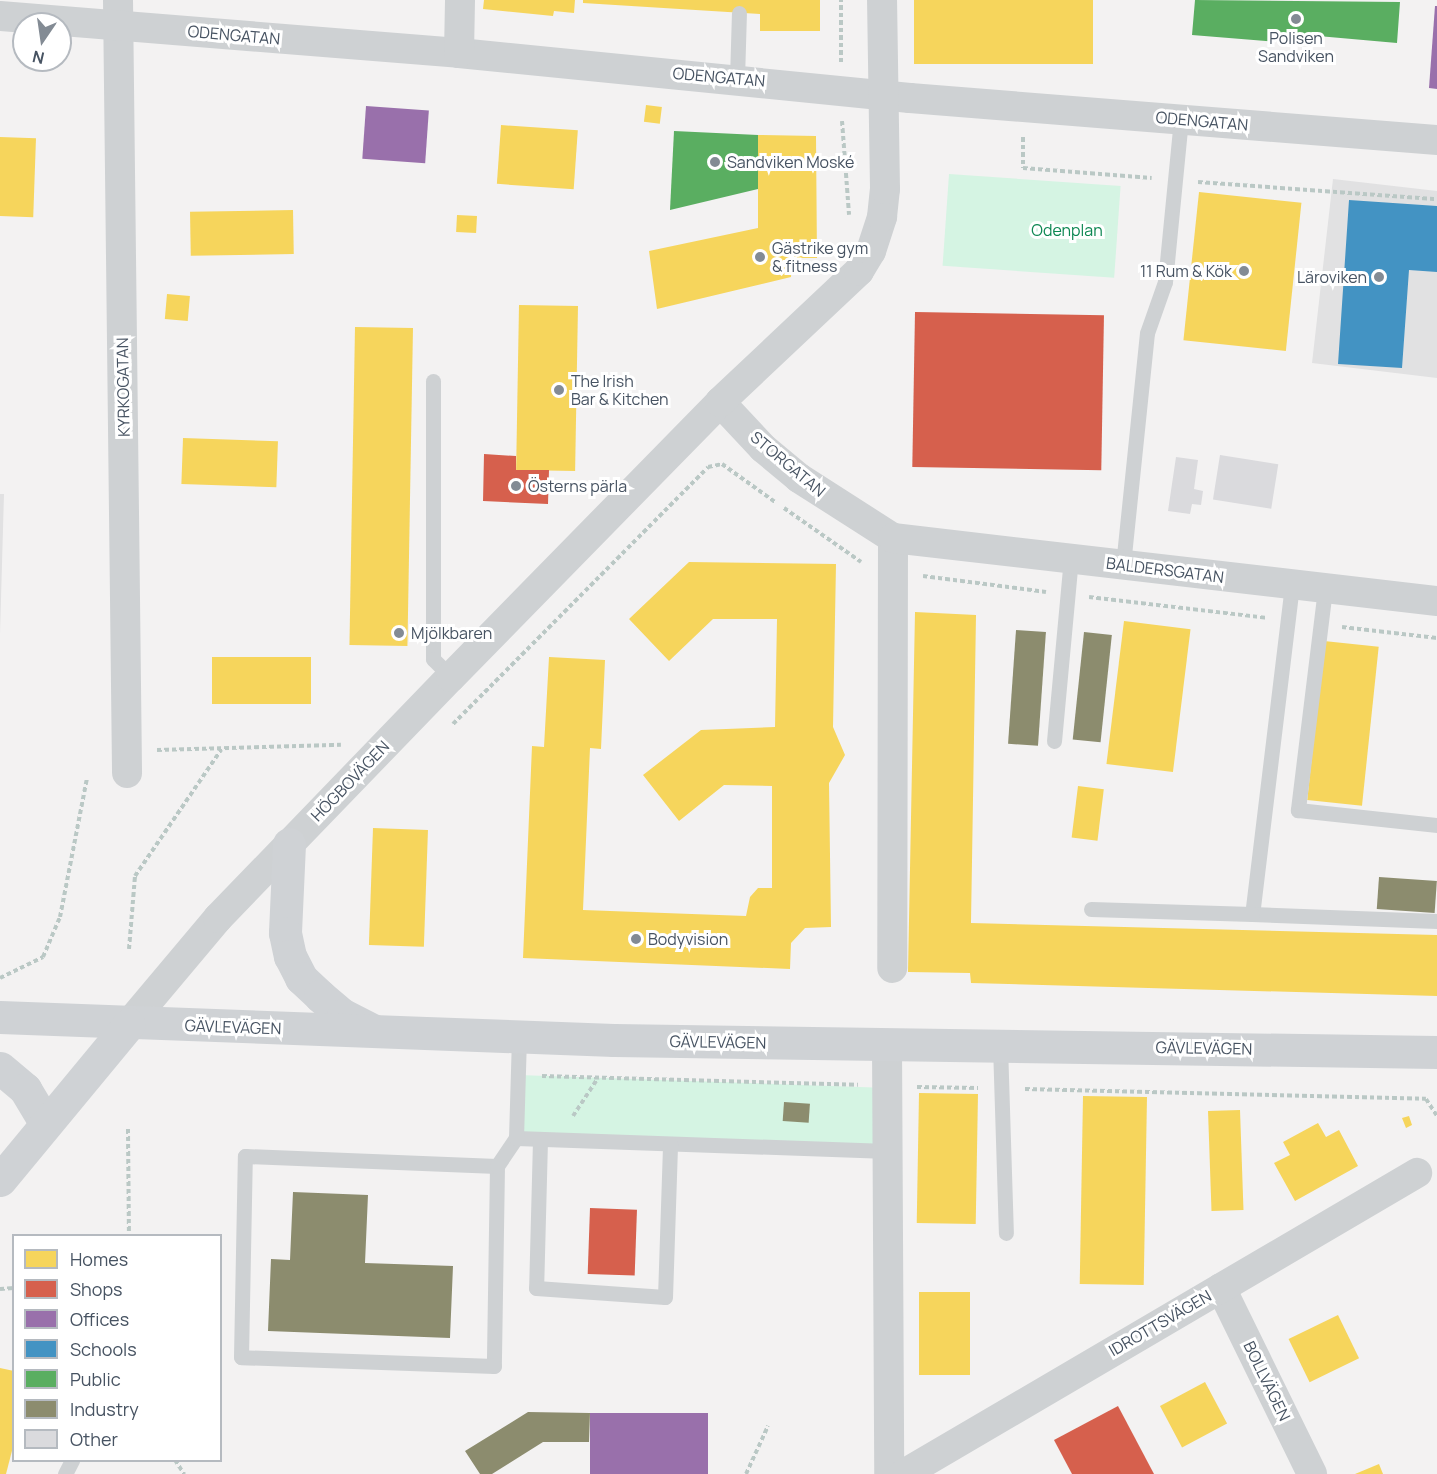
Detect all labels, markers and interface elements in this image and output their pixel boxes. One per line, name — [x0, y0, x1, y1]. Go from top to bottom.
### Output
north arrow — [12, 12, 72, 72]
marker: Polisen Sandviken — [1289, 12, 1303, 26]
street label: ODENGATAN — [187, 21, 281, 49]
place label: Polisen Sandviken — [1258, 28, 1334, 66]
text: N — [30, 46, 46, 70]
street label: ODENGATAN — [672, 63, 766, 91]
street label: ODENGATAN — [1155, 107, 1249, 135]
place label: Sandviken Moské — [727, 152, 854, 172]
marker: Sandviken Moské — [708, 155, 722, 169]
park label: Odenplan — [1031, 220, 1103, 240]
place label: Gästrike gym & fitness — [772, 238, 868, 276]
marker: Gästrike gym & fitness — [753, 250, 767, 264]
place label: 11 Rum & Kök — [1140, 261, 1232, 281]
marker: 11 Rum & Kök — [1237, 264, 1251, 278]
place label: Läroviken — [1297, 267, 1367, 287]
marker: Läroviken — [1372, 270, 1386, 284]
street label: KYRKOGATAN — [113, 337, 133, 437]
place label: The Irish Bar & Kitchen — [571, 371, 669, 409]
marker: The Irish Bar & Kitchen — [552, 383, 566, 397]
street label: STORGATAN — [747, 427, 829, 501]
place label: Österns pärla — [528, 476, 627, 496]
marker: Österns pärla — [509, 479, 523, 493]
street label: BALDERSGATAN — [1105, 553, 1225, 587]
place label: Mjölkbaren — [411, 623, 492, 643]
marker: Mjölkbaren — [392, 626, 406, 640]
street label: HÖGBOVÄGEN — [307, 737, 393, 825]
place label: Bodyvision — [648, 929, 728, 949]
marker: Bodyvision — [629, 932, 643, 946]
street label: GÄVLEVÄGEN — [184, 1016, 282, 1038]
street label: GÄVLEVÄGEN — [670, 1032, 766, 1052]
street label: GÄVLEVÄGEN — [1156, 1038, 1252, 1058]
legend — [12, 1234, 222, 1462]
text: Homes — [70, 1247, 128, 1271]
text: Shops — [70, 1277, 122, 1301]
street label: IDROTTSVÄGEN — [1105, 1286, 1215, 1360]
text: Offices — [70, 1307, 129, 1331]
text: Schools — [70, 1337, 137, 1361]
street label: BOLLVÄGEN — [1239, 1338, 1295, 1424]
text: Public — [70, 1367, 121, 1391]
text: Industry — [70, 1397, 139, 1421]
text: Other — [70, 1427, 118, 1451]

